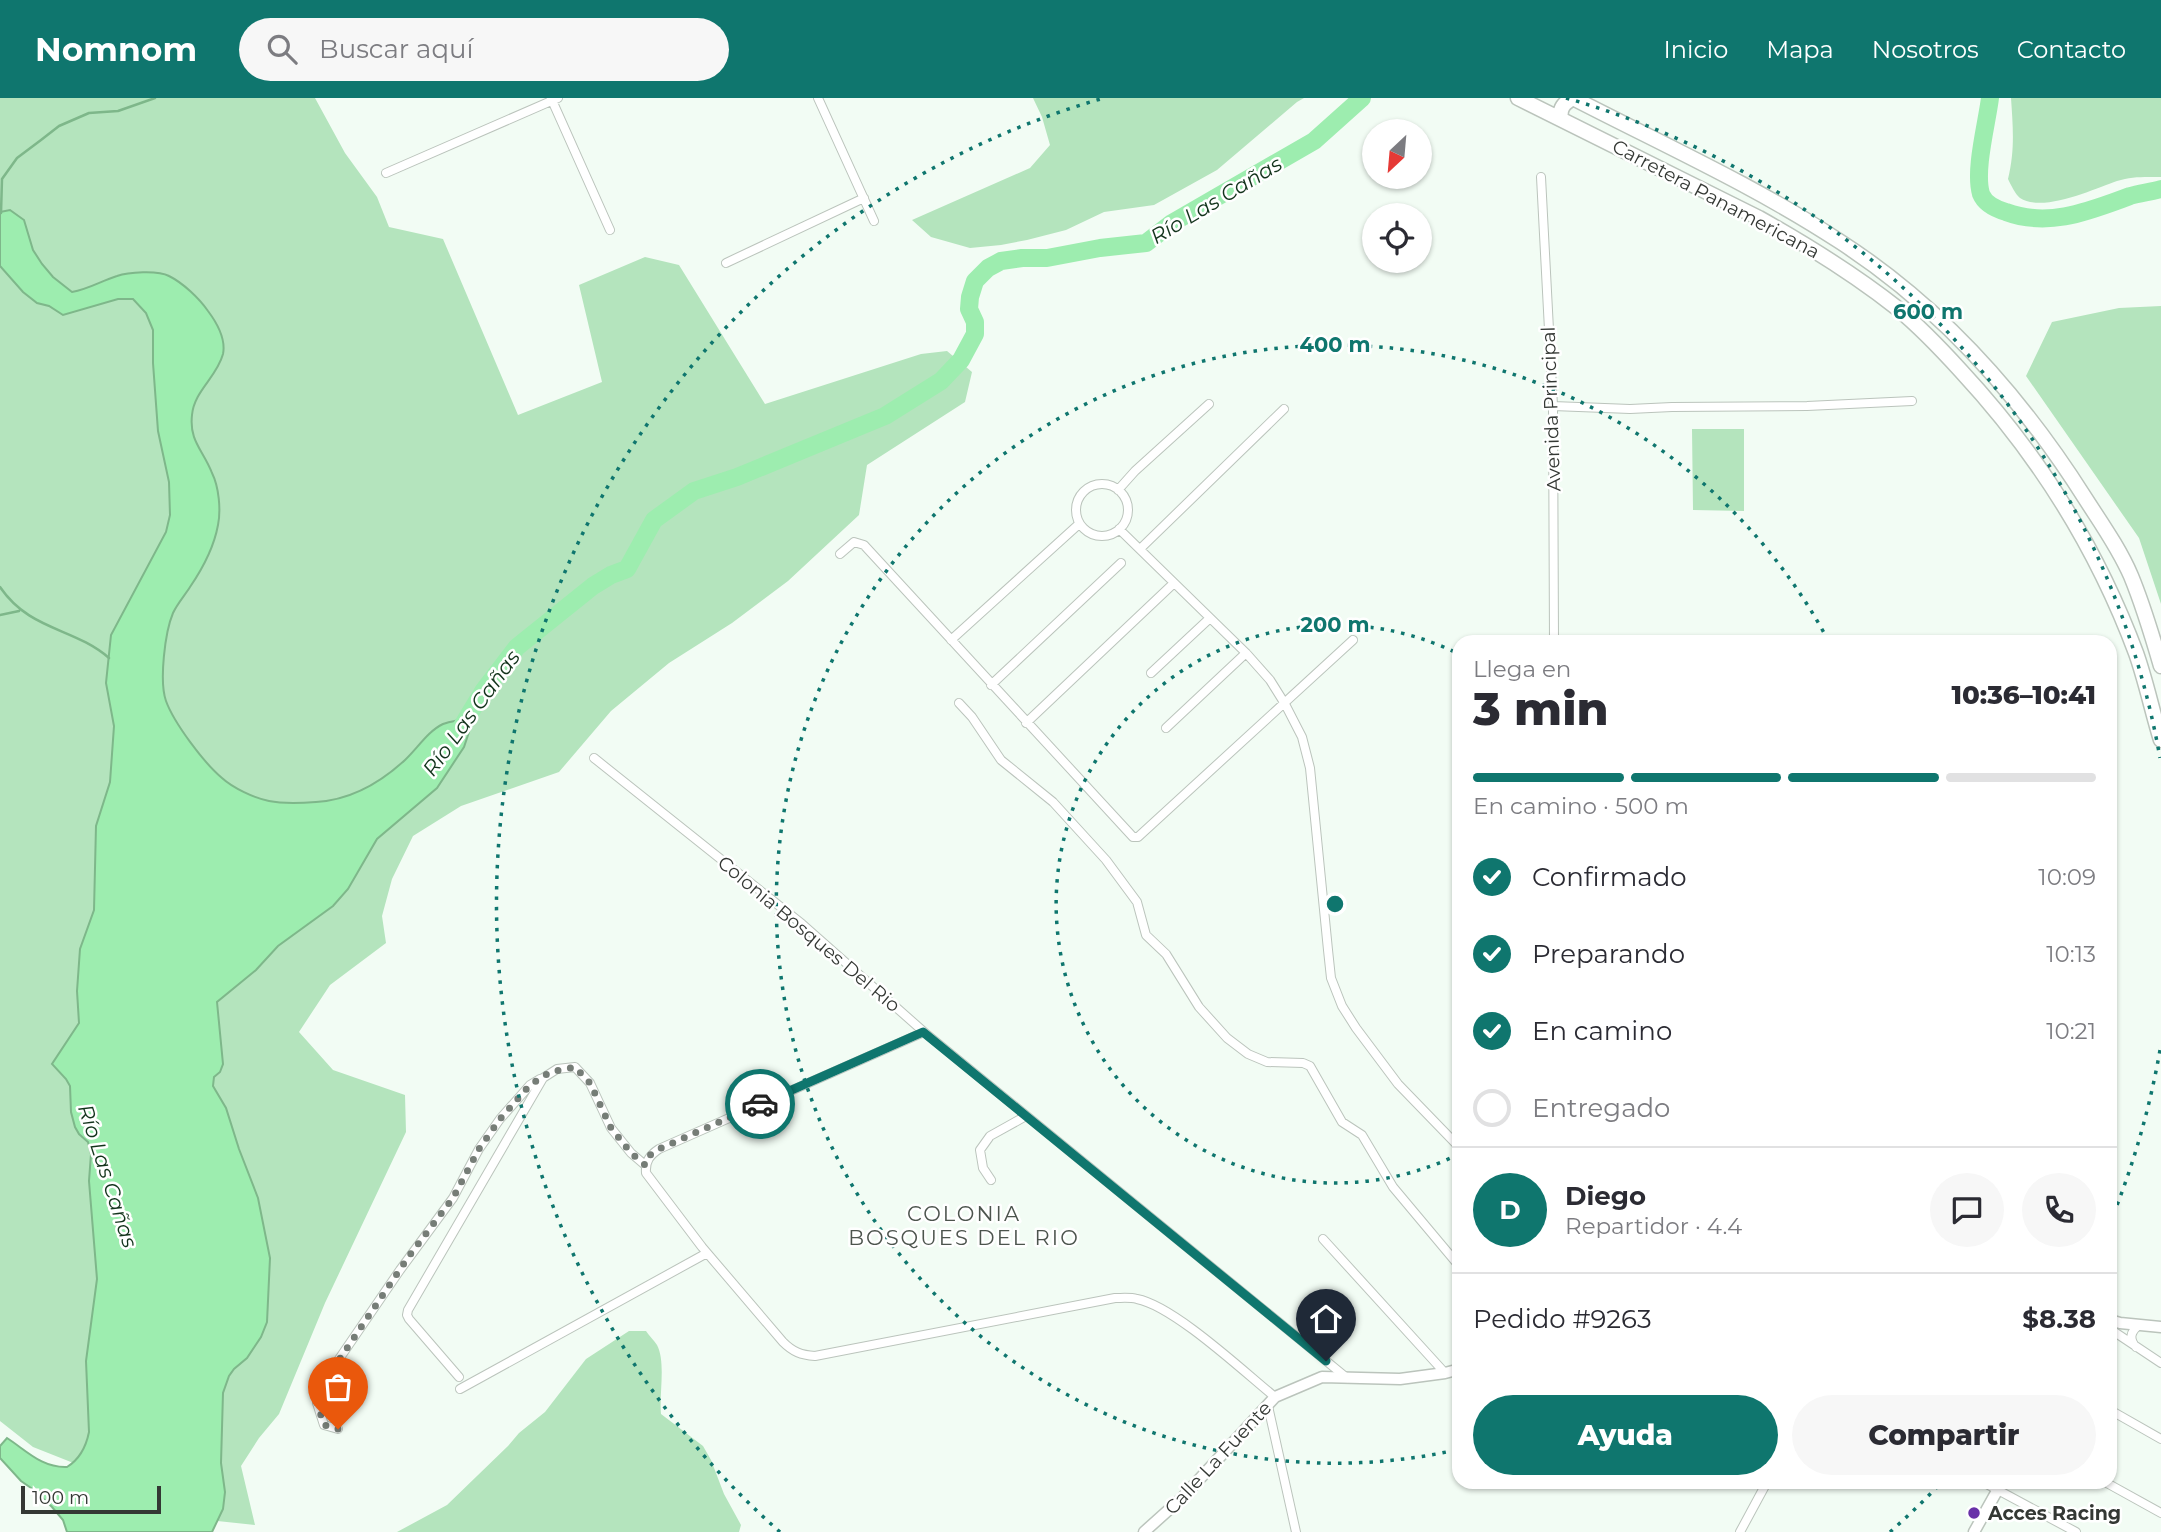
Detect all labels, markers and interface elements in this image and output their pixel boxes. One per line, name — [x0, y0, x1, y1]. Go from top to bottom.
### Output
search box — [239, 18, 729, 81]
text: Nomnom — [35, 29, 197, 69]
icon: search — [263, 30, 301, 68]
text: Buscar aquí — [319, 33, 473, 65]
text: Inicio — [1663, 35, 1728, 64]
text: Mapa — [1766, 35, 1834, 64]
text: Nosotros — [1872, 35, 1979, 64]
text: Contacto — [2017, 35, 2126, 64]
north arrow — [1362, 119, 1432, 189]
map controls — [1362, 119, 1432, 273]
street label: Carretera Panamericana — [1608, 134, 1824, 264]
water label: Río Las Cañas — [1146, 151, 1286, 249]
button: locate — [1362, 203, 1432, 273]
text: 600 m — [1893, 299, 1963, 324]
street label: Avenida Principal — [1537, 326, 1565, 492]
text: 400 m — [1300, 332, 1370, 357]
text: 200 m — [1301, 612, 1369, 637]
water label: Río Las Cañas — [417, 645, 525, 781]
text: Llega en — [1473, 655, 1571, 683]
text: 10:36–10:41 — [1951, 679, 2096, 711]
text: 3 min — [1473, 680, 1609, 737]
text: En camino · 500 m — [1473, 792, 1689, 820]
street label: Colonia Bosques Del Rio — [713, 851, 905, 1017]
icon: check — [1473, 858, 1511, 896]
text: Confirmado — [1532, 861, 1687, 893]
text: 10:09 — [2038, 863, 2096, 891]
centre of rings — [1323, 892, 1347, 916]
icon: check — [1473, 935, 1511, 973]
text: Preparando — [1532, 938, 1685, 970]
text: 10:13 — [2046, 940, 2096, 968]
icon: check — [1473, 1012, 1511, 1050]
text: En camino — [1532, 1015, 1672, 1047]
text: 10:21 — [2046, 1017, 2096, 1045]
courier — [725, 1069, 795, 1139]
icon: car — [741, 1085, 779, 1123]
text: Entregado — [1532, 1092, 1670, 1124]
water label: Río Las Cañas — [73, 1101, 143, 1251]
button: chat — [1930, 1173, 2004, 1247]
button: phone — [2022, 1173, 2096, 1247]
text: Diego — [1565, 1180, 1646, 1212]
text: D — [1499, 1194, 1521, 1226]
district label: COLONIA BOSQUES DEL RIO — [848, 1201, 1080, 1250]
text: Repartidor · 4.4 — [1565, 1212, 1742, 1240]
pin — [1296, 1289, 1356, 1361]
icon: home — [1307, 1300, 1345, 1338]
text: Pedido #9263 — [1473, 1303, 1652, 1335]
text: $8.38 — [2022, 1303, 2096, 1335]
pin — [308, 1357, 368, 1429]
icon: bag — [319, 1368, 357, 1406]
button: Ayuda — [1473, 1395, 1778, 1475]
button: Compartir — [1792, 1395, 2096, 1475]
street label: Calle La Fuente — [1160, 1397, 1276, 1519]
scale bar — [21, 1483, 161, 1515]
text: 100 m — [32, 1486, 89, 1509]
place label: Acces Racing — [1987, 1502, 2121, 1525]
marker: Acces Racing — [1966, 1505, 1982, 1521]

